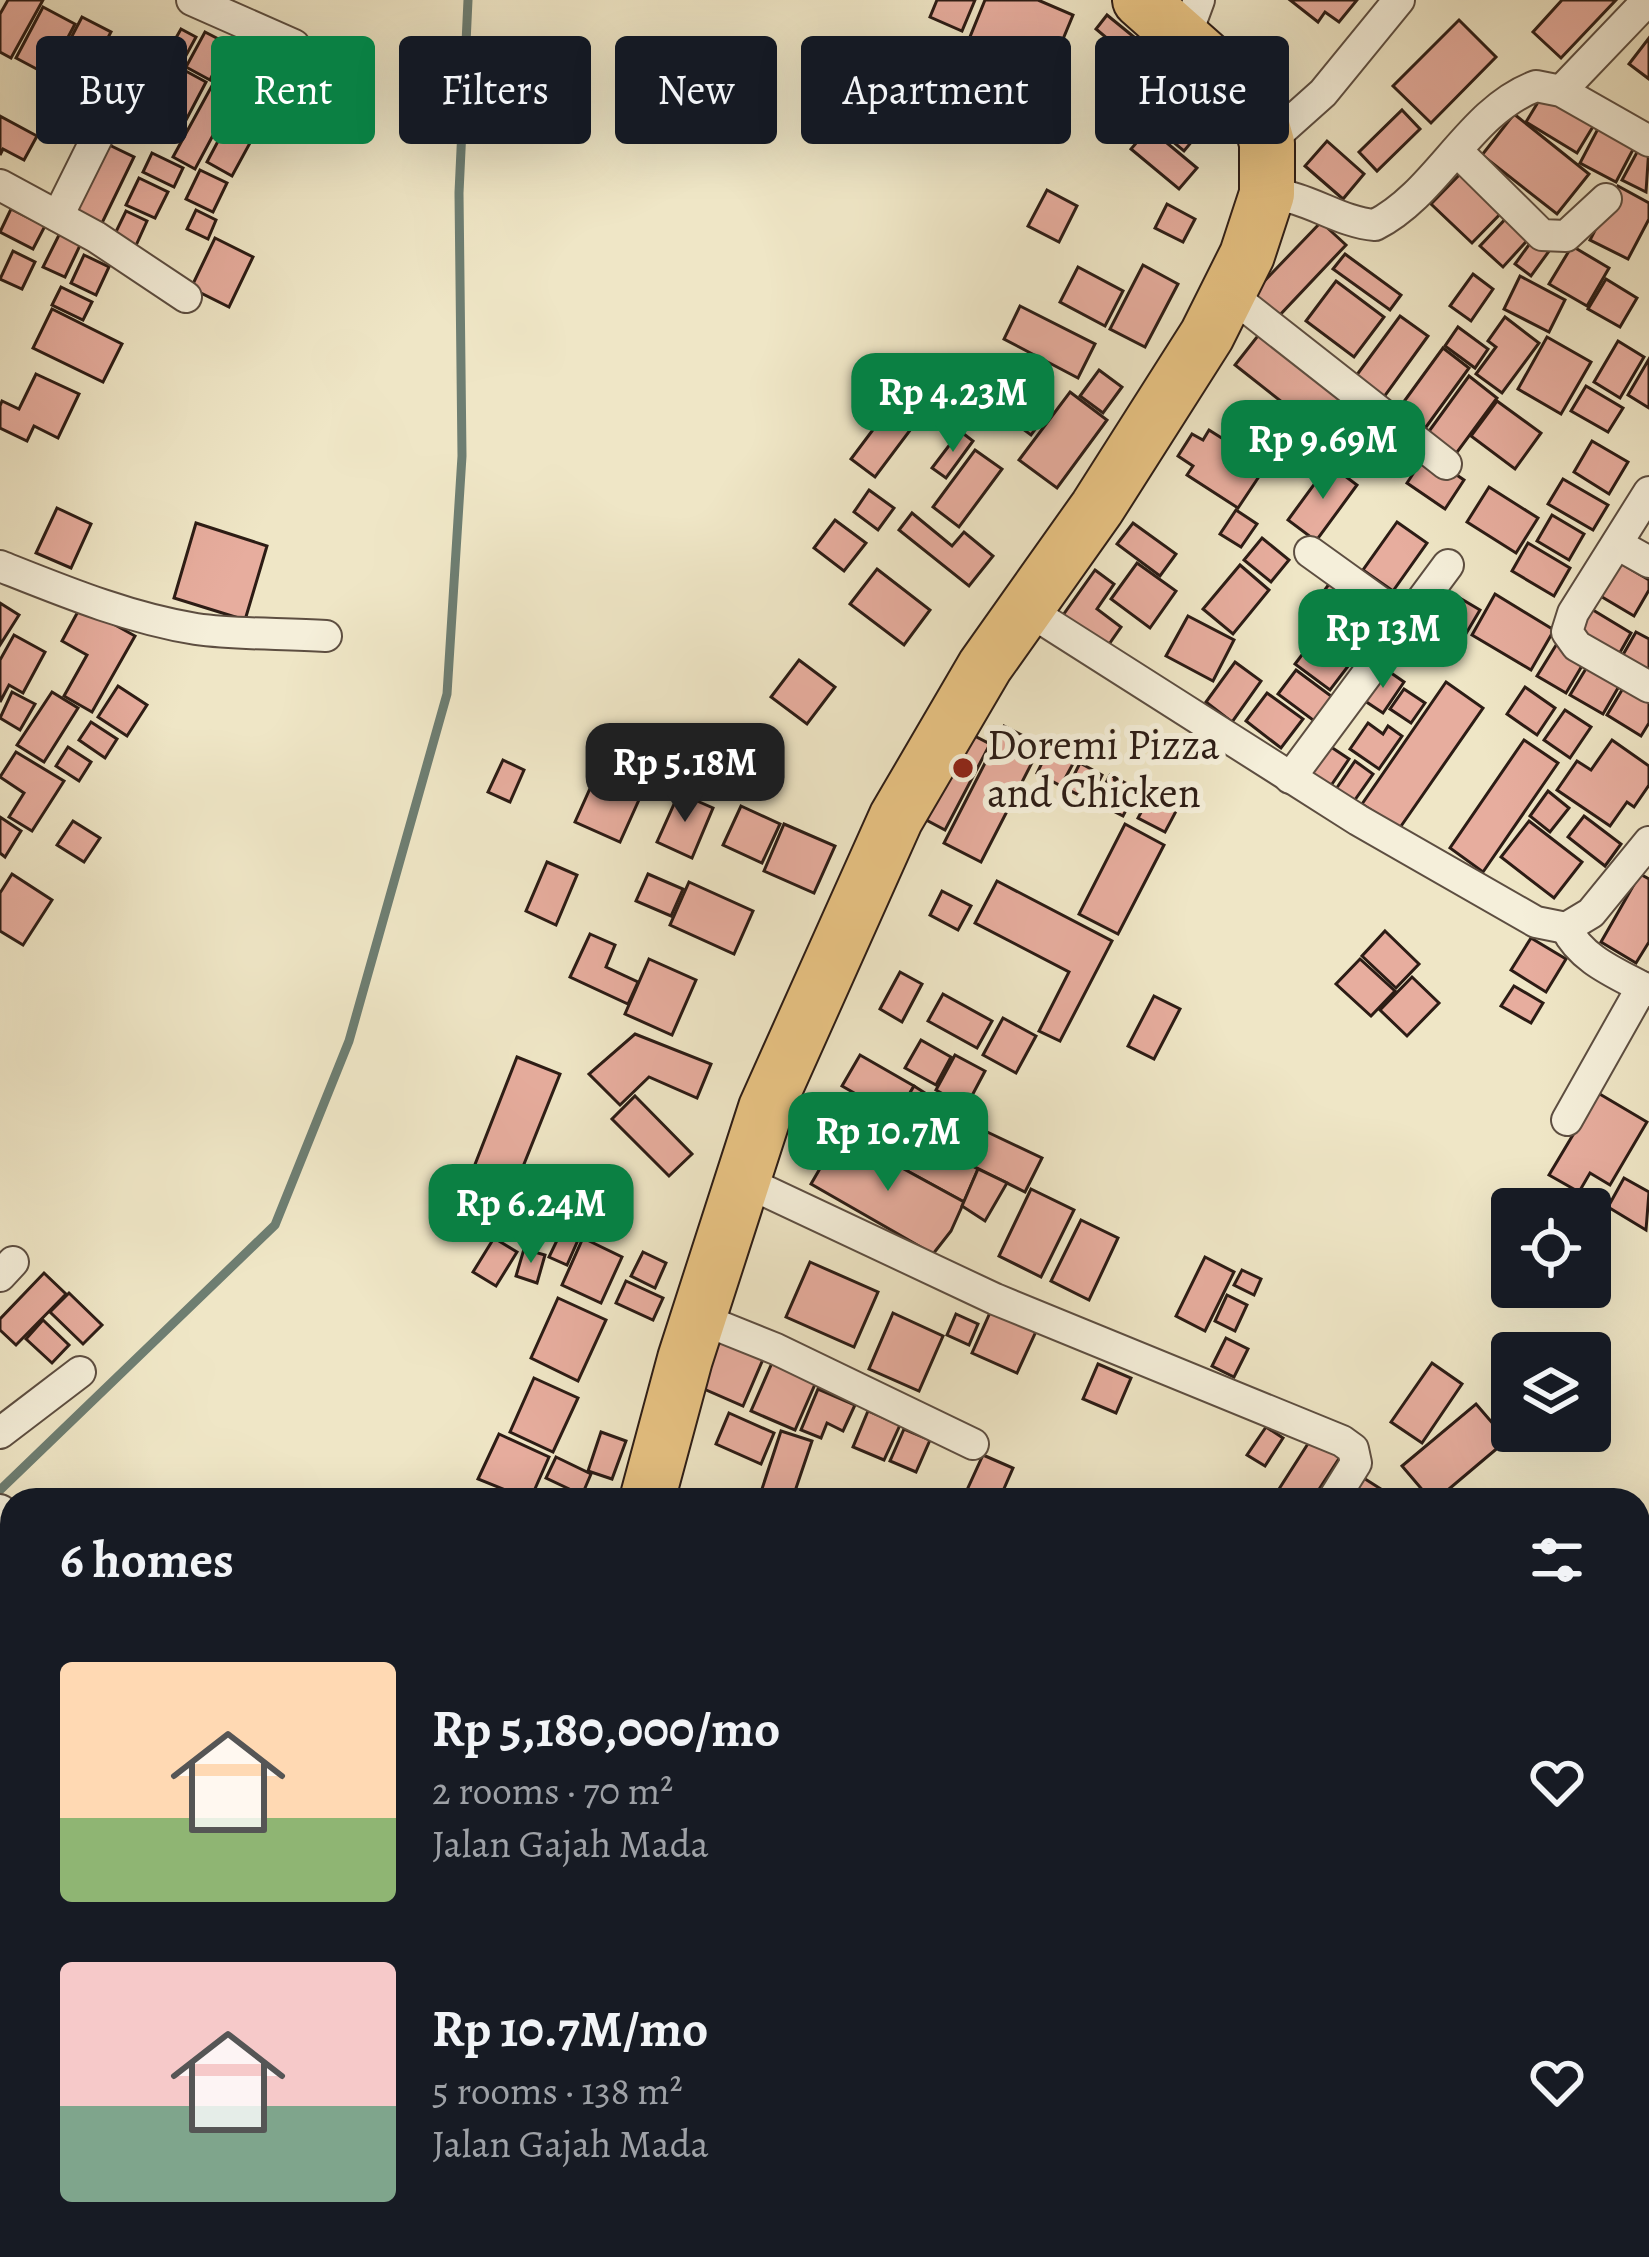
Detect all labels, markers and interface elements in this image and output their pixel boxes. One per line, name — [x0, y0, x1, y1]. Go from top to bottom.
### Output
chip: Buy — [36, 36, 187, 144]
chip: Rent — [211, 36, 375, 144]
chip: Filters — [399, 36, 591, 144]
chip: New — [615, 36, 777, 144]
chip: Apartment — [801, 36, 1071, 144]
chip: House — [1095, 36, 1289, 144]
pin: Rp 4.23M — [829, 353, 1077, 455]
text: Rp 4.23M — [878, 365, 1028, 418]
pin: Rp 9.69M — [1199, 400, 1447, 502]
text: Rp 9.69M — [1248, 412, 1398, 465]
pin: Rp 13M — [1285, 589, 1481, 691]
text: Rp 13M — [1325, 601, 1441, 654]
place label: Doremi Pizza and Chicken — [987, 716, 1220, 821]
pin: Rp 5.18M — [561, 723, 809, 825]
text: Rp 5.18M — [613, 735, 757, 788]
marker: Doremi Pizza and Chicken — [950, 755, 976, 781]
pin: Rp 10.7M — [764, 1092, 1012, 1194]
text: Rp 10.7M — [815, 1104, 961, 1157]
pin: Rp 6.24M — [407, 1164, 655, 1266]
text: Rp 6.24M — [456, 1176, 606, 1229]
map controls — [1491, 1188, 1611, 1452]
button: locate — [1491, 1188, 1611, 1308]
button: layers — [1491, 1332, 1611, 1452]
text: 6 homes — [60, 1525, 234, 1595]
icon: filters — [1524, 1527, 1590, 1593]
text: Rp 5,180,000/mo — [432, 1694, 780, 1764]
icon: home — [156, 1710, 300, 1854]
icon: heart — [1524, 1749, 1590, 1815]
text: 2 rooms · 70 m² — [432, 1764, 673, 1817]
text: Jalan Gajah Mada — [432, 1817, 709, 1870]
text: Rp 10.7M/mo — [432, 1994, 708, 2064]
icon: home — [156, 2010, 300, 2154]
icon: heart — [1524, 2049, 1590, 2115]
text: 5 rooms · 138 m² — [432, 2064, 683, 2117]
text: Jalan Gajah Mada — [432, 2117, 709, 2170]

